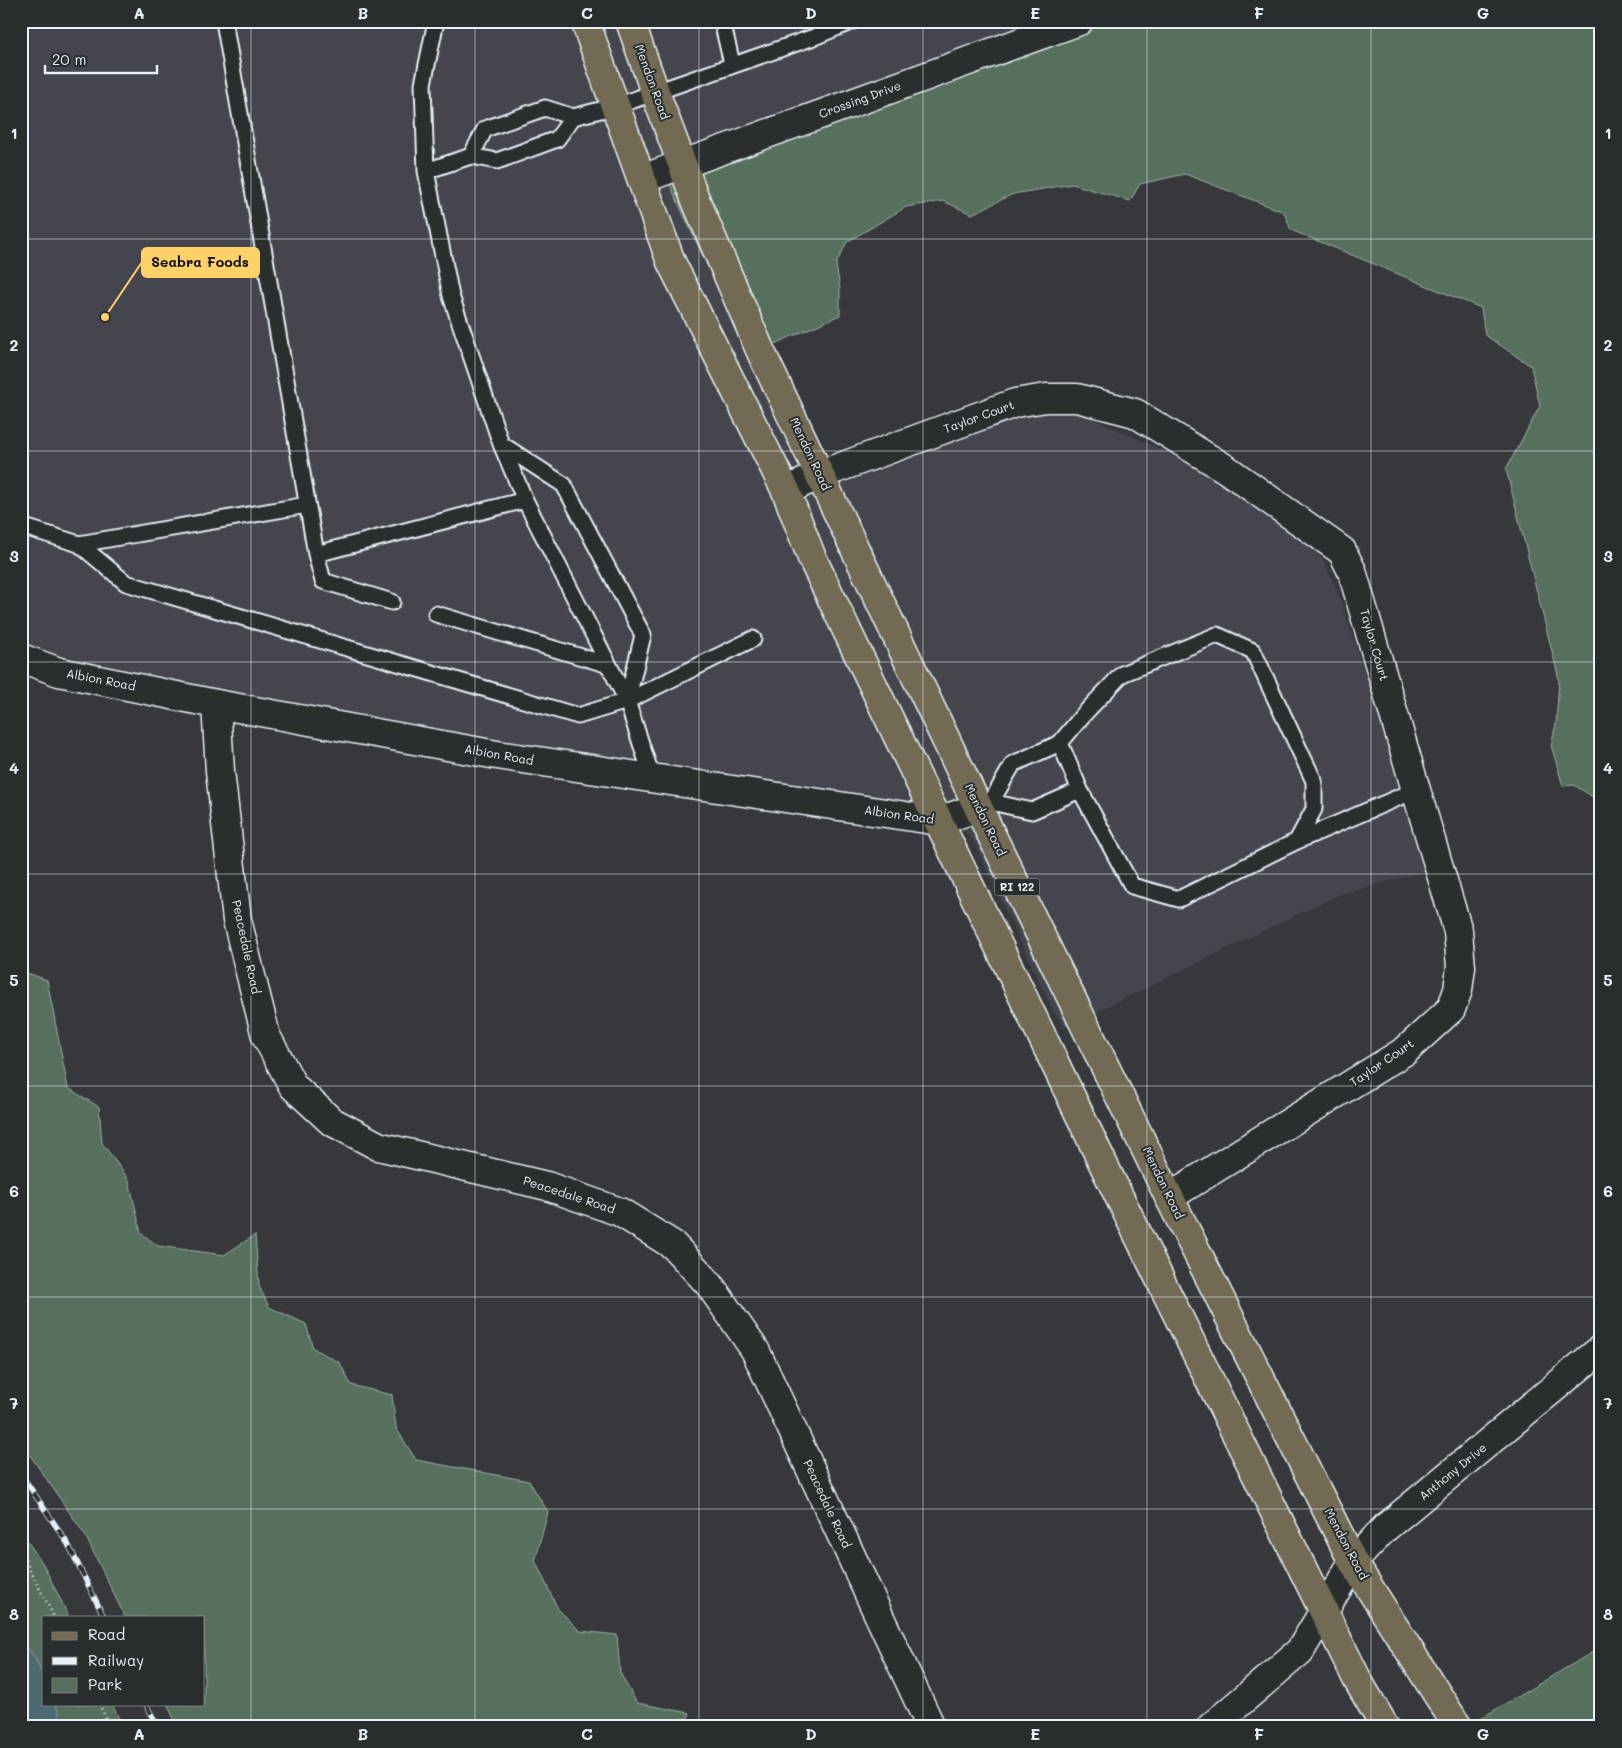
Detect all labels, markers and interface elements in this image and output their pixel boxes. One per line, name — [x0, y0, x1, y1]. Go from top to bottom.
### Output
text: A — [133, 2, 145, 23]
text: B — [358, 2, 368, 23]
text: C — [581, 2, 593, 23]
text: D — [805, 2, 817, 23]
text: E — [1030, 2, 1040, 23]
text: F — [1254, 2, 1264, 23]
text: G — [1477, 2, 1489, 23]
scale bar — [45, 42, 158, 74]
street label: Mendon Road — [632, 42, 674, 122]
text: 20 m — [52, 49, 86, 69]
street label: Crossing Drive — [816, 77, 903, 121]
text: 1 — [10, 122, 18, 143]
text: 1 — [1604, 122, 1612, 143]
callout: Seabra Foods — [142, 248, 259, 277]
text: Seabra Foods — [151, 252, 249, 271]
text: 2 — [10, 334, 19, 355]
text: 2 — [1604, 334, 1613, 355]
street label: Taylor Court — [941, 396, 1016, 436]
street label: Mendon Road — [787, 415, 835, 493]
text: 3 — [9, 545, 19, 566]
text: 3 — [1603, 545, 1613, 566]
street label: Taylor Court — [1357, 607, 1393, 682]
street label: Albion Road — [65, 664, 138, 694]
street label: Albion Road — [463, 740, 535, 768]
text: 4 — [9, 757, 19, 778]
text: 4 — [1603, 757, 1613, 778]
street label: Mendon Road — [961, 781, 1011, 859]
street label: Albion Road — [863, 801, 935, 827]
road number: RI 122 — [994, 879, 1040, 896]
street label: Peacedale Road — [229, 898, 265, 996]
text: 5 — [9, 969, 19, 990]
text: 5 — [1603, 969, 1613, 990]
street label: Taylor Court — [1346, 1035, 1417, 1089]
street label: Mendon Road — [1139, 1144, 1189, 1222]
street label: Peacedale Road — [521, 1172, 618, 1217]
text: 6 — [9, 1180, 19, 1201]
text: 6 — [1603, 1180, 1613, 1201]
text: 7 — [10, 1392, 19, 1413]
text: 7 — [1604, 1392, 1613, 1413]
street label: Anthony Drive — [1415, 1439, 1489, 1503]
street label: Peacedale Road — [800, 1457, 856, 1551]
street label: Mendon Road — [1321, 1505, 1373, 1582]
text: 8 — [9, 1603, 19, 1624]
text: 8 — [1603, 1603, 1613, 1624]
legend — [42, 1616, 205, 1706]
text: Road — [88, 1624, 125, 1644]
text: Railway — [88, 1650, 144, 1670]
text: Park — [88, 1674, 122, 1694]
text: A — [133, 1723, 145, 1744]
text: B — [358, 1723, 368, 1744]
text: C — [581, 1723, 593, 1744]
text: D — [805, 1723, 817, 1744]
text: E — [1030, 1723, 1040, 1744]
text: F — [1254, 1723, 1264, 1744]
text: G — [1477, 1723, 1489, 1744]

